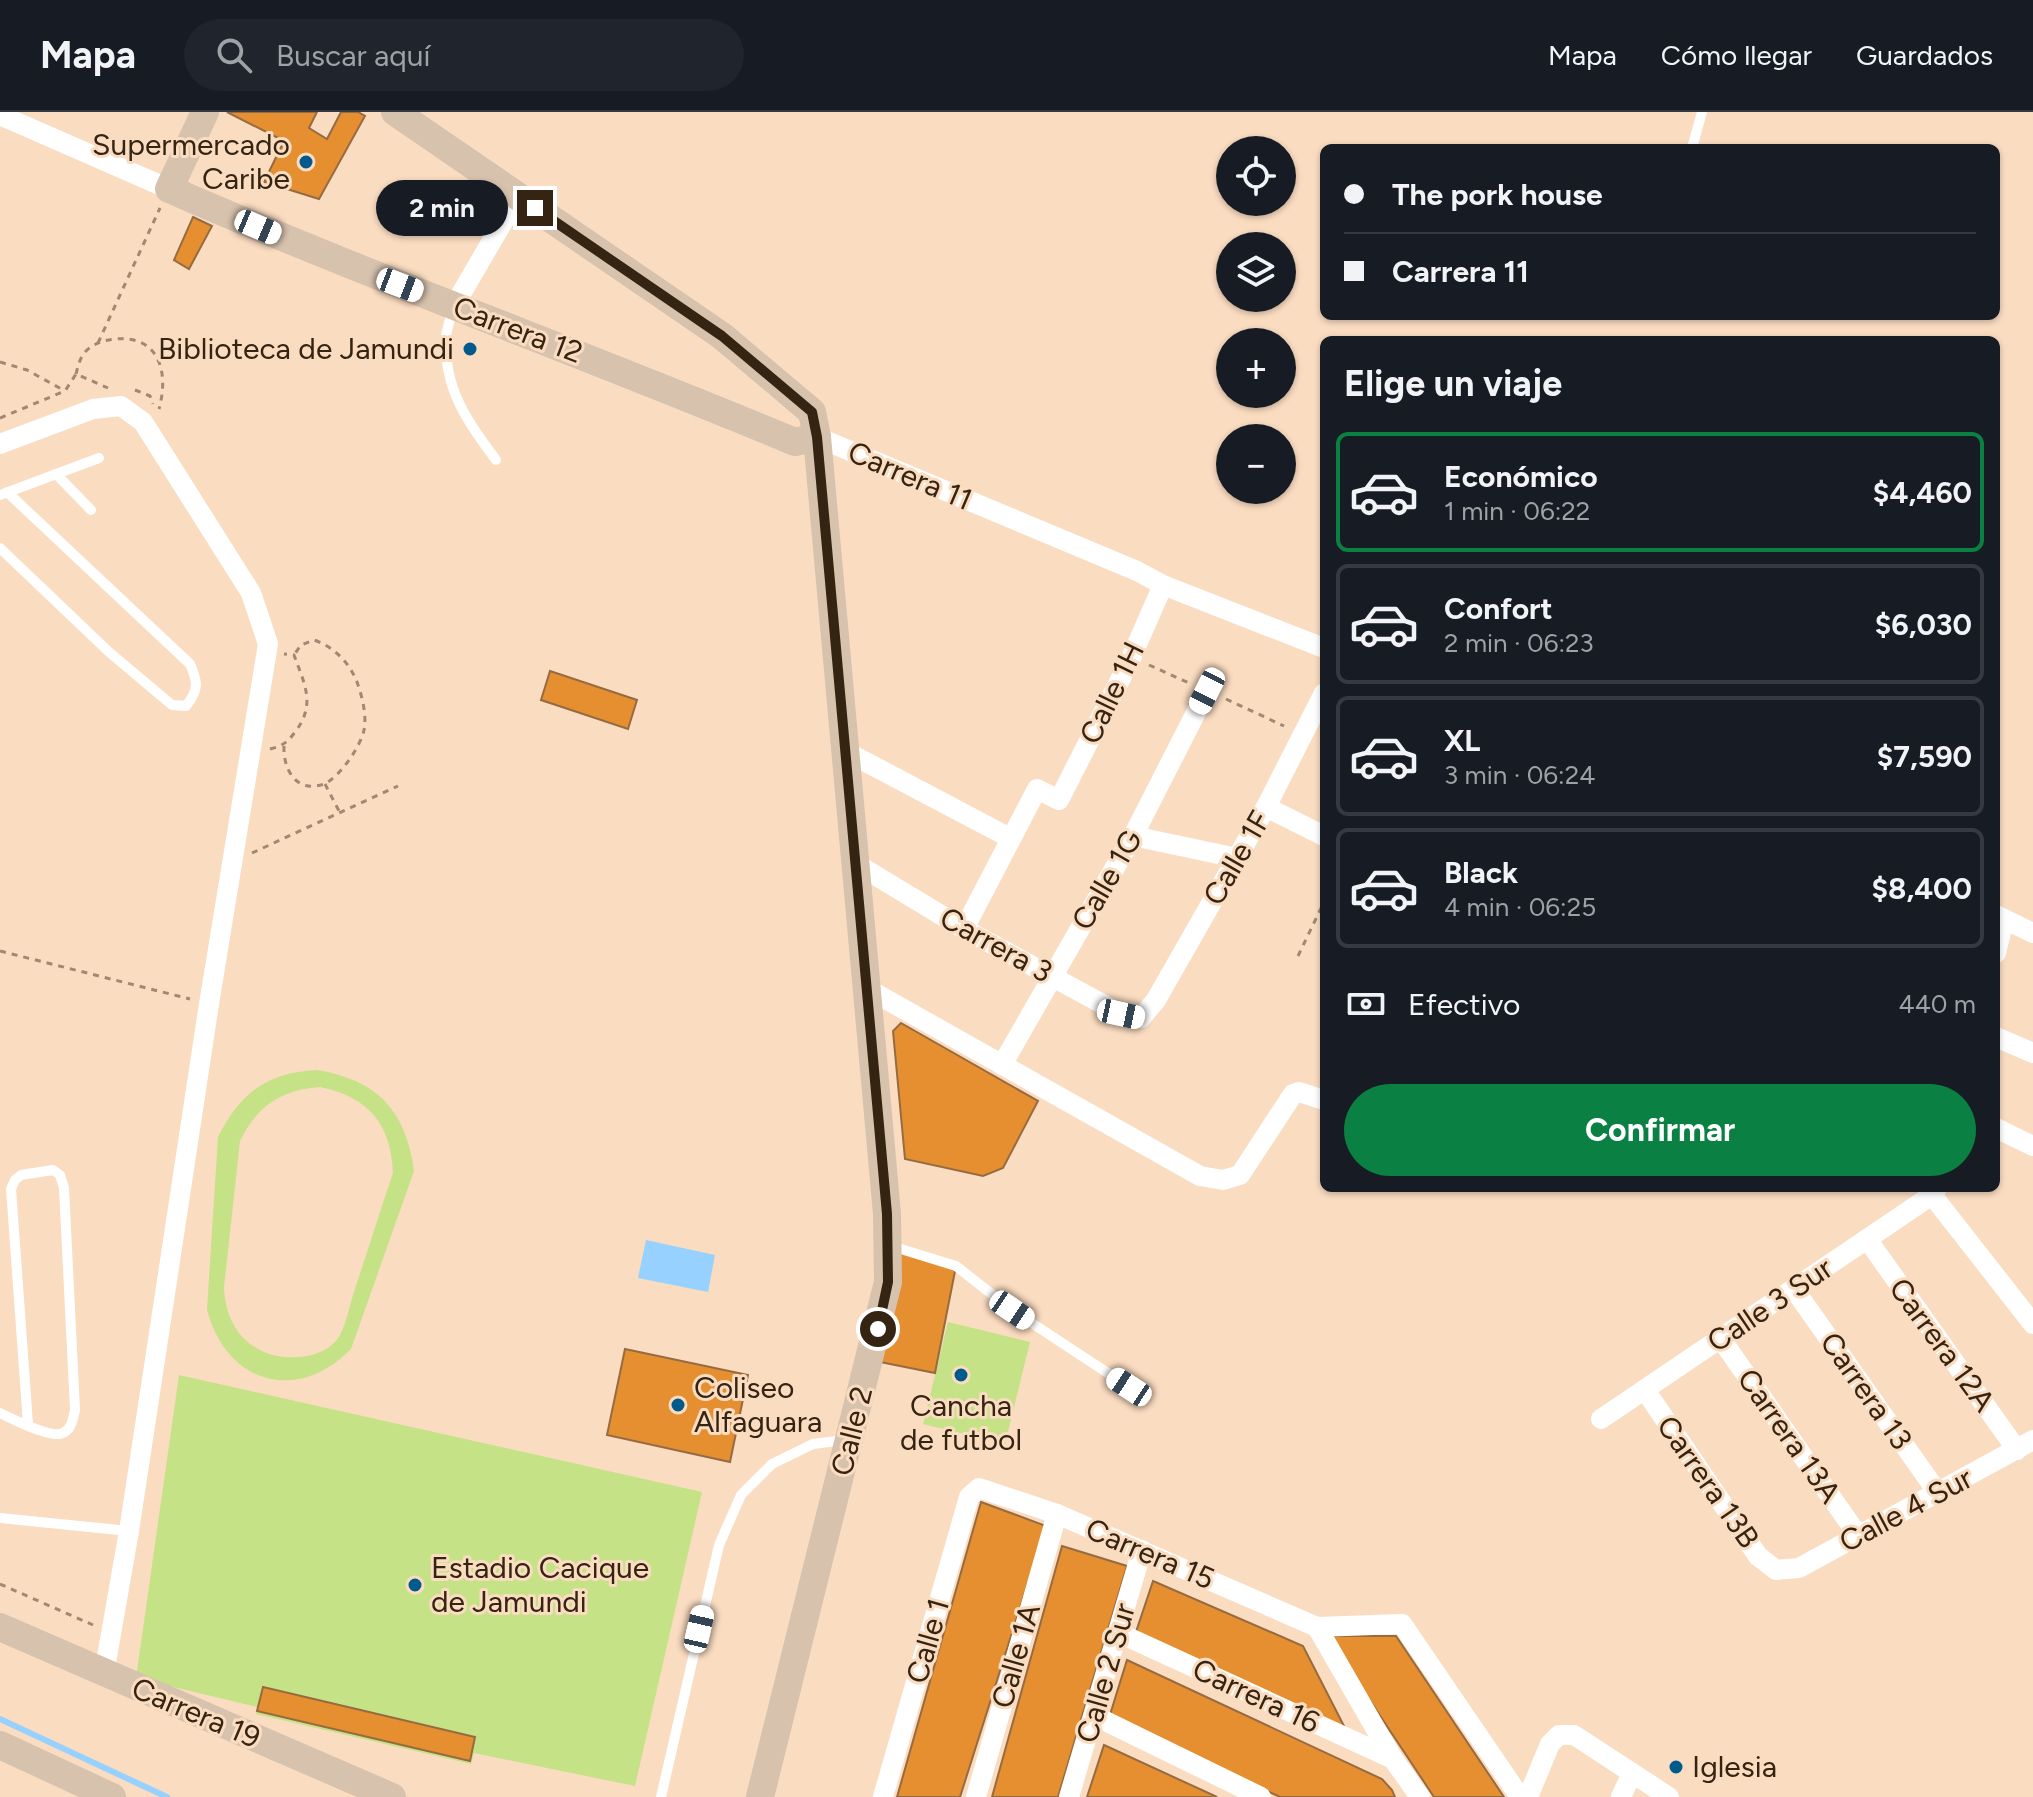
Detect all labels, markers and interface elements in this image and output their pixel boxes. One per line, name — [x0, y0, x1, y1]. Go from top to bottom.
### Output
search box — [184, 19, 744, 91]
text: Mapa — [40, 32, 136, 78]
icon: search — [212, 33, 256, 77]
text: Buscar aquí — [276, 37, 430, 74]
text: Mapa — [1548, 38, 1617, 72]
text: Cómo llegar — [1661, 38, 1812, 72]
text: Guardados — [1856, 38, 1993, 72]
place label: Supermercado Caribe — [92, 126, 290, 197]
map controls — [1216, 136, 1296, 504]
button: locate — [1216, 136, 1296, 216]
marker: Supermercado Caribe — [297, 153, 315, 171]
text: The pork house — [1392, 176, 1603, 213]
callout: 2 min — [375, 180, 507, 236]
route end — [517, 190, 553, 226]
text: 2 min — [409, 192, 475, 224]
car — [231, 207, 285, 247]
button: layers — [1216, 232, 1296, 312]
text: Carrera 11 — [1392, 253, 1529, 290]
car — [373, 265, 427, 305]
street label: Carrera 12 — [448, 288, 588, 371]
button: + — [1216, 328, 1296, 408]
place label: Biblioteca de Jamundi — [158, 330, 454, 367]
marker: Biblioteca de Jamundi — [461, 340, 479, 358]
text: Elige un viaje — [1344, 362, 1562, 405]
button: − — [1216, 424, 1296, 504]
street label: Carrera 11 — [843, 433, 978, 518]
icon: car — [1348, 456, 1420, 528]
text: Económico — [1444, 458, 1598, 495]
text: $4,460 — [1873, 474, 1972, 511]
text: 1 min · 06:22 — [1444, 495, 1590, 527]
icon: car — [1348, 588, 1420, 660]
text: Confort — [1444, 590, 1553, 627]
text: $6,030 — [1875, 606, 1972, 643]
text: 2 min · 06:23 — [1444, 627, 1594, 659]
street label: Calle 1H — [1071, 636, 1152, 750]
car — [1185, 664, 1229, 718]
icon: car — [1348, 720, 1420, 792]
text: XL — [1444, 722, 1480, 759]
text: $7,590 — [1877, 738, 1972, 775]
text: 3 min · 06:24 — [1444, 759, 1595, 791]
street label: Calle 1F — [1195, 804, 1278, 911]
street label: Calle 1G — [1063, 823, 1150, 936]
icon: car — [1348, 852, 1420, 924]
text: Black — [1444, 854, 1518, 891]
text: $8,400 — [1871, 870, 1972, 907]
text: 4 min · 06:25 — [1444, 891, 1596, 923]
street label: Carrera 3 — [934, 899, 1059, 991]
icon: cash — [1344, 982, 1388, 1026]
text: Efectivo — [1408, 986, 1520, 1023]
text: 440 m — [1898, 988, 1976, 1020]
car — [1095, 997, 1147, 1031]
button: Confirmar — [1344, 1084, 1976, 1176]
street label: Calle 3 Sur — [1700, 1249, 1839, 1360]
street label: Carrera 12A — [1882, 1271, 2004, 1419]
car — [985, 1287, 1039, 1333]
route start — [860, 1311, 896, 1347]
street label: Carrera 13 — [1812, 1325, 1920, 1457]
street label: Carrera 13A — [1730, 1361, 1850, 1511]
car — [1102, 1364, 1156, 1410]
marker: Cancha de futbol — [952, 1366, 970, 1384]
place label: Coliseo Alfaguara — [694, 1369, 822, 1440]
street label: Calle 2 — [823, 1382, 880, 1479]
place label: Cancha de futbol — [900, 1387, 1022, 1458]
marker: Coliseo Alfaguara — [669, 1396, 687, 1414]
street label: Carrera 13B — [1649, 1408, 1768, 1555]
street label: Calle 4 Sur — [1833, 1459, 1979, 1560]
street label: Carrera 15 — [1080, 1510, 1220, 1597]
place label: Estadio Cacique de Jamundi — [431, 1549, 649, 1620]
marker: Estadio Cacique de Jamundi — [406, 1576, 424, 1594]
street label: Calle 1 — [898, 1594, 957, 1687]
street label: Calle 1A — [983, 1599, 1048, 1712]
street label: Calle 2 Sur — [1068, 1599, 1143, 1747]
car — [682, 1603, 716, 1655]
street label: Carrera 16 — [1187, 1650, 1326, 1741]
street label: Carrera 19 — [126, 1669, 266, 1756]
place label: Iglesia — [1692, 1748, 1777, 1785]
marker: Iglesia — [1667, 1758, 1685, 1776]

